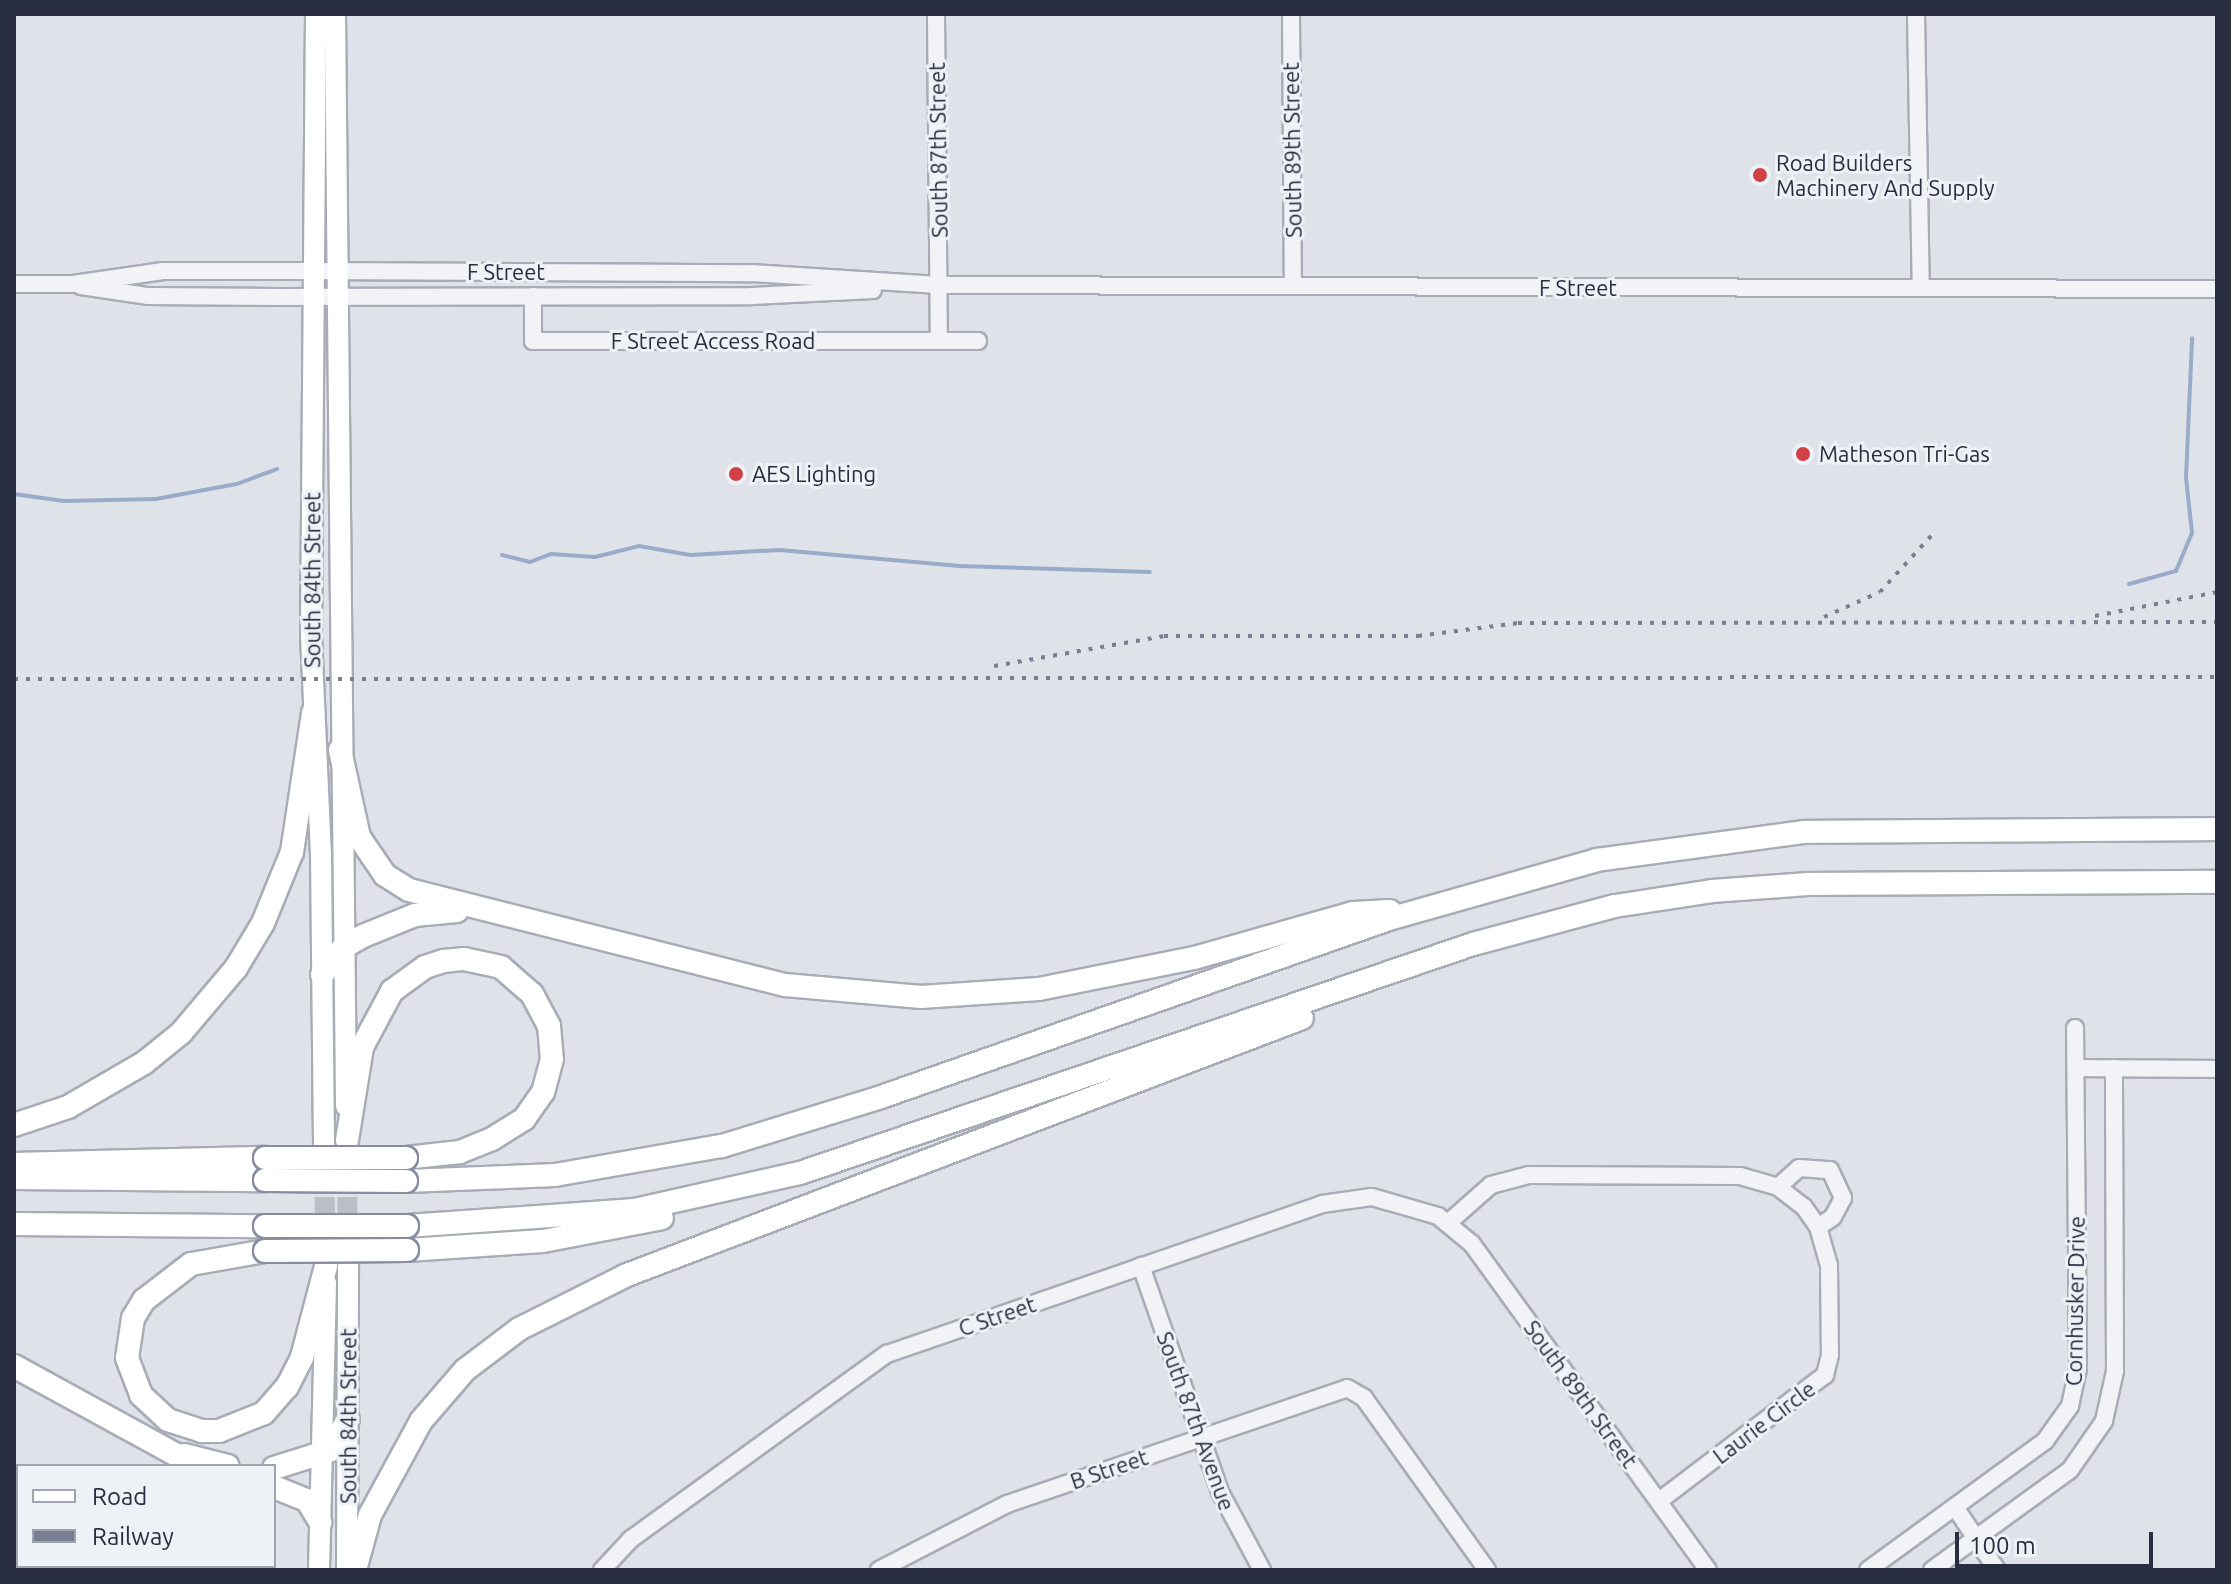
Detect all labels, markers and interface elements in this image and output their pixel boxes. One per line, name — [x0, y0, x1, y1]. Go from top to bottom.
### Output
street label: South 87th Street — [923, 62, 953, 238]
street label: South 89th Street — [1277, 62, 1307, 238]
place label: Road Builders Machinery And Supply — [1776, 149, 1995, 200]
marker: Road Builders Machinery And Supply — [1751, 166, 1769, 184]
street label: F Street — [467, 259, 545, 285]
street label: F Street — [1539, 275, 1617, 301]
street label: F Street Access Road — [611, 328, 815, 354]
place label: Matheson Tri-Gas — [1819, 441, 1990, 467]
marker: Matheson Tri-Gas — [1794, 445, 1812, 463]
place label: AES Lighting — [752, 461, 876, 487]
marker: AES Lighting — [727, 465, 745, 483]
street label: South 84th Street — [299, 492, 325, 668]
street label: Cornhusker Drive — [2060, 1216, 2090, 1386]
street label: C Street — [955, 1291, 1039, 1341]
street label: South 89th Street — [1519, 1315, 1643, 1473]
street label: South 84th Street — [335, 1328, 361, 1504]
street label: South 87th Avenue — [1151, 1328, 1241, 1514]
street label: Laurie Circle — [1708, 1375, 1820, 1469]
street label: B Street — [1067, 1443, 1151, 1495]
legend — [16, 1464, 276, 1568]
text: Road — [92, 1483, 147, 1510]
scale bar — [1959, 1516, 2157, 1566]
text: Railway — [92, 1523, 174, 1550]
text: 100 m — [1969, 1532, 2036, 1559]

